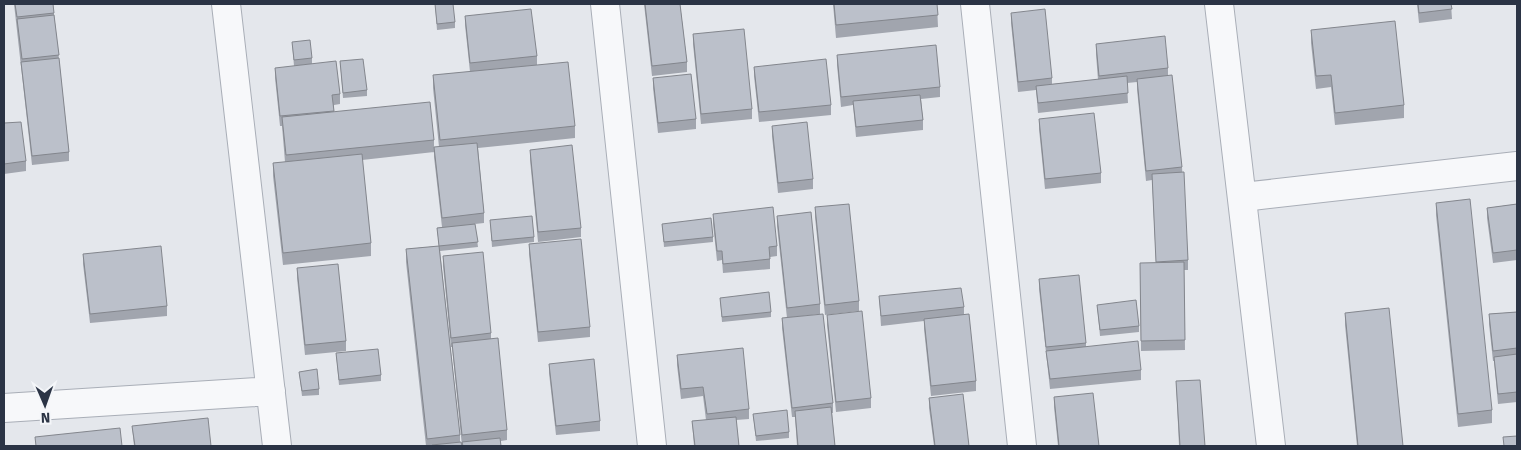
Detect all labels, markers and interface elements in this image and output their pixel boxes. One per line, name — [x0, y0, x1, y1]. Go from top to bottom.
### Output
north arrow — [20, 380, 70, 430]
text: N — [40, 409, 50, 426]

